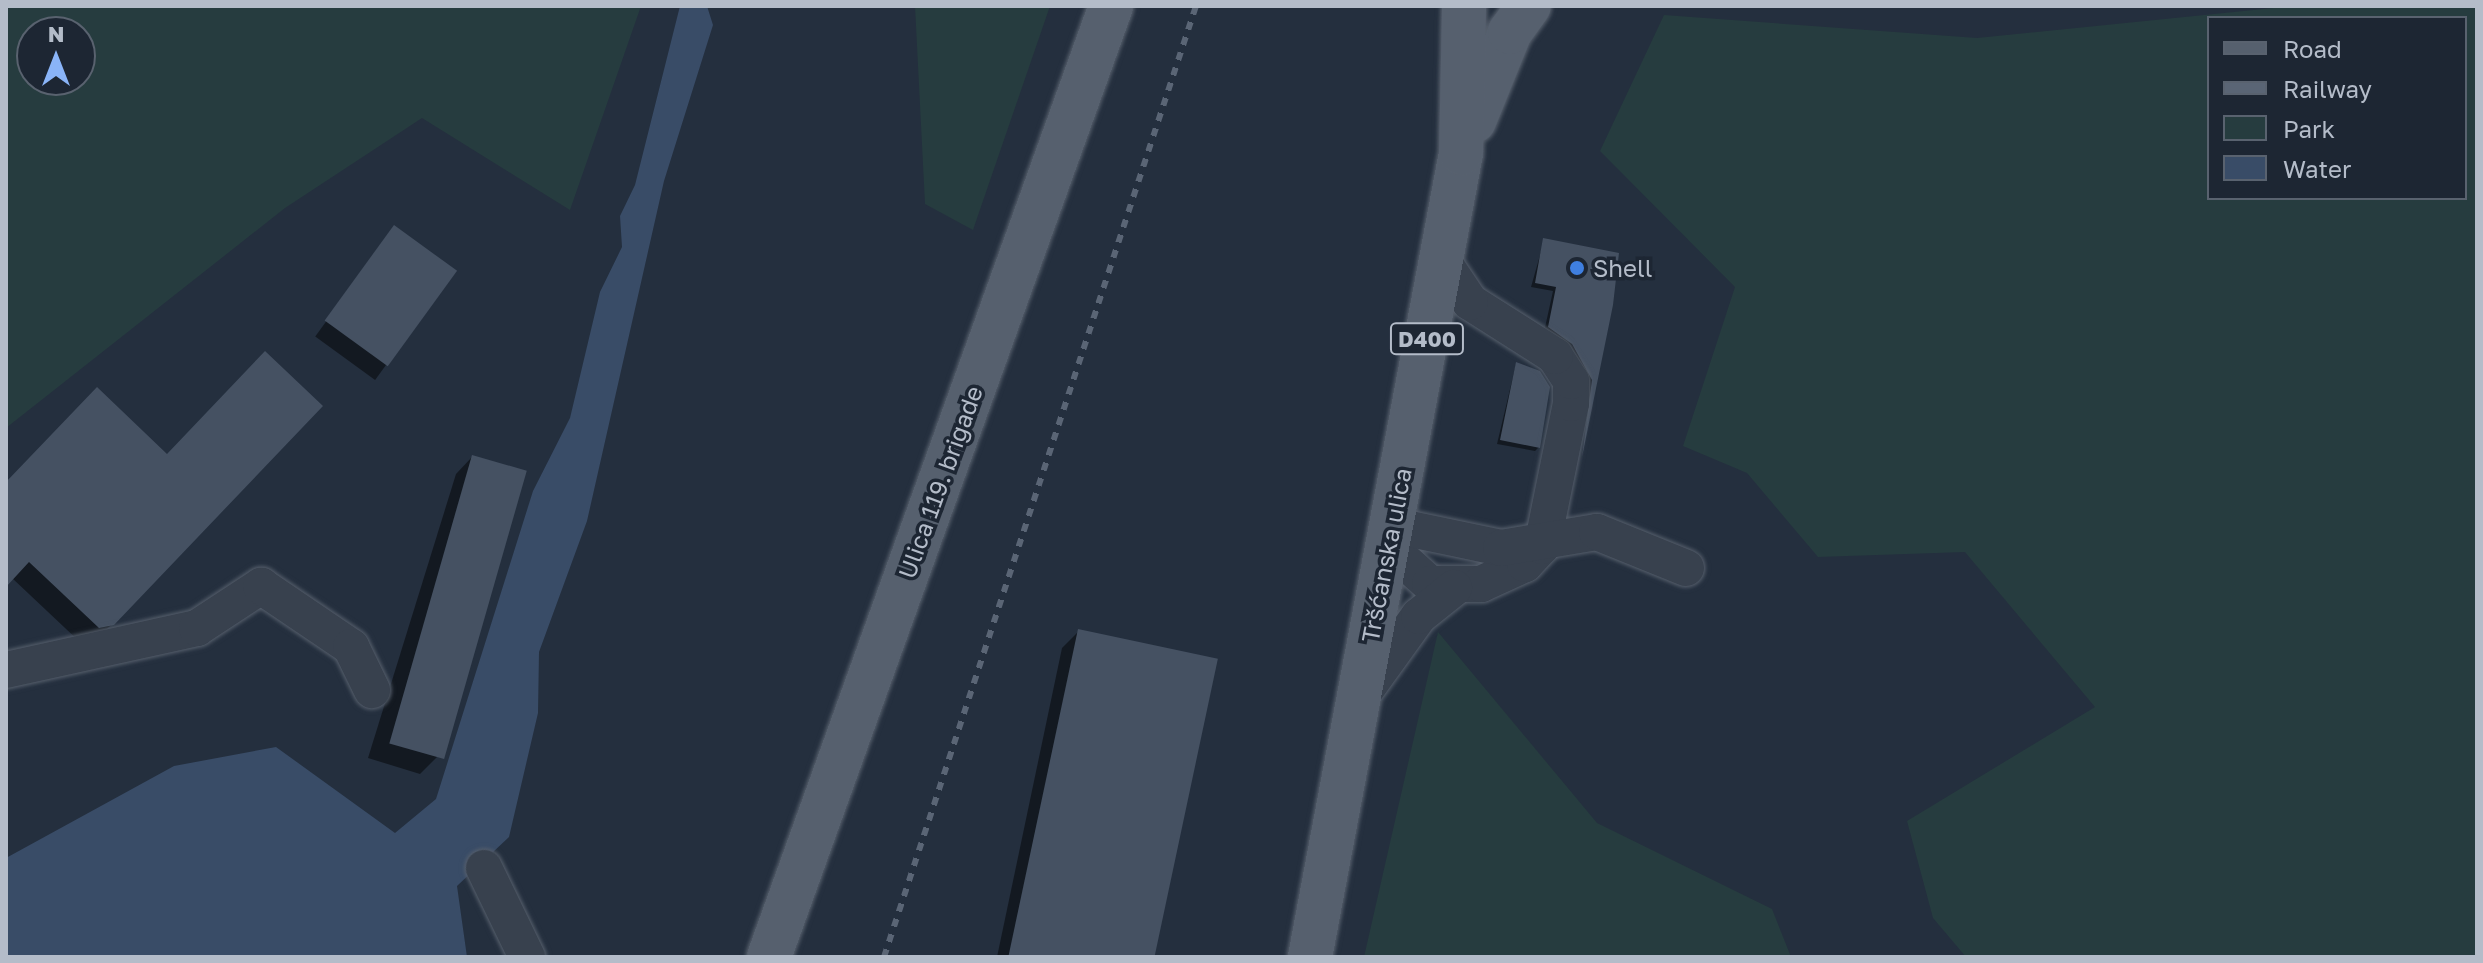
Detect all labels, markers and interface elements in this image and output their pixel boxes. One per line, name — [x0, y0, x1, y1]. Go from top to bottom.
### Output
north arrow — [16, 16, 96, 96]
legend — [2207, 16, 2467, 200]
text: N — [48, 20, 64, 47]
text: Road — [2283, 34, 2342, 63]
text: Railway — [2283, 74, 2372, 103]
text: Park — [2283, 114, 2335, 143]
text: Water — [2283, 154, 2351, 183]
place label: Shell — [1593, 254, 1652, 282]
marker: Shell — [1568, 259, 1586, 277]
road number: D400 — [1389, 321, 1465, 357]
street label: Ulica 119. brigade — [892, 382, 988, 582]
street label: Tršćanska ulica — [1355, 465, 1417, 645]

